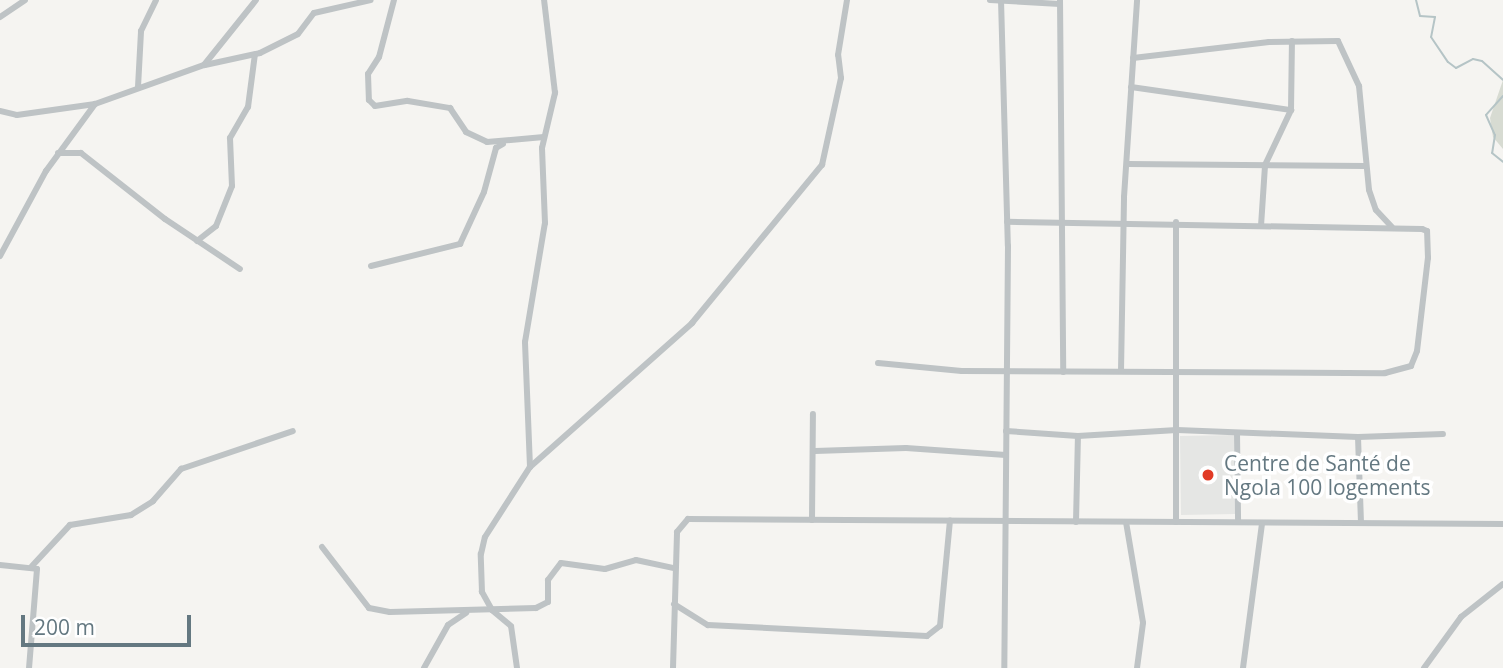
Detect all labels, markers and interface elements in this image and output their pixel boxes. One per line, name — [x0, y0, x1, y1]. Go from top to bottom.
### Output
place label: Centre de Santé de Ngola 100 logements — [1224, 450, 1430, 500]
marker: Centre de Santé de Ngola 100 logements — [1198, 465, 1218, 485]
scale bar — [24, 602, 194, 646]
text: 200 m — [34, 613, 95, 641]

